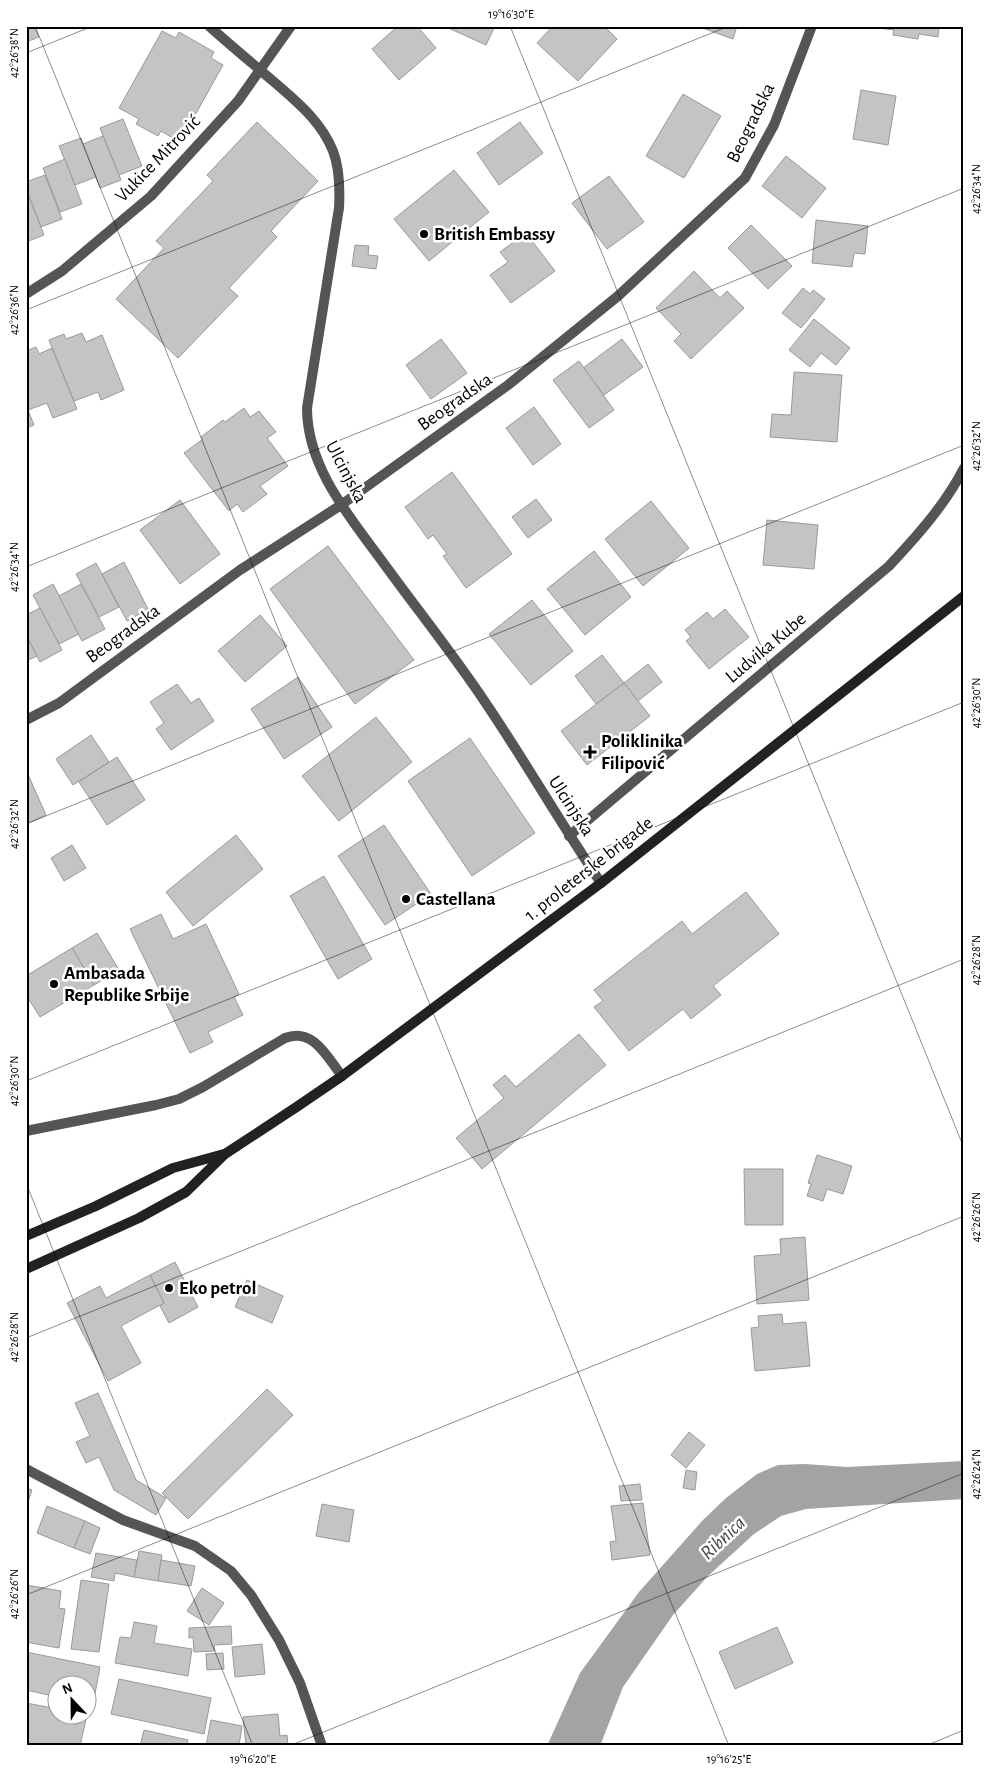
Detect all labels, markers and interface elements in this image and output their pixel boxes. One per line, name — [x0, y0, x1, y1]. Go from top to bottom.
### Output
text: 19°16'30"E — [488, 8, 534, 20]
text: 42°26'38"N — [8, 28, 20, 78]
street label: Beogradska — [724, 80, 778, 166]
street label: Vukice Mitrović — [112, 112, 204, 206]
text: 42°26'34"N — [970, 164, 982, 214]
place label: British Embassy — [434, 225, 556, 244]
marker: British Embassy — [418, 228, 430, 240]
text: 42°26'36"N — [8, 285, 20, 335]
street label: Beogradska — [414, 369, 496, 434]
text: 42°26'32"N — [970, 421, 982, 471]
street label: Ulcinjska — [322, 438, 370, 506]
text: 42°26'34"N — [8, 542, 20, 592]
street label: Beogradska — [83, 601, 164, 667]
street label: Ludvika Kube — [722, 609, 810, 687]
text: 42°26'30"N — [970, 678, 982, 728]
place label: Poliklinika Filipović — [601, 732, 683, 773]
marker: Poliklinika Filipović — [583, 745, 597, 759]
street label: Ulcinjska — [545, 773, 597, 840]
text: 42°26'32"N — [8, 799, 20, 849]
street label: 1. proleterske brigade — [521, 813, 657, 925]
place label: Castellana — [416, 890, 496, 909]
marker: Castellana — [400, 893, 412, 905]
text: 42°26'28"N — [970, 935, 982, 985]
place label: Ambasada Republike Srbije — [64, 964, 189, 1005]
marker: Ambasada Republike Srbije — [48, 978, 60, 990]
text: 42°26'30"N — [8, 1056, 20, 1106]
text: 42°26'26"N — [970, 1192, 982, 1242]
place label: Eko petrol — [179, 1279, 256, 1298]
marker: Eko petrol — [163, 1282, 175, 1294]
text: 42°26'28"N — [8, 1312, 20, 1362]
text: 42°26'24"N — [970, 1449, 982, 1499]
water label: Ribnica — [697, 1513, 749, 1563]
text: 42°26'26"N — [8, 1569, 20, 1619]
north arrow — [48, 1674, 98, 1724]
text: N — [60, 1681, 75, 1697]
text: 19°16'20"E — [230, 1753, 276, 1765]
text: 19°16'25"E — [707, 1753, 752, 1765]

